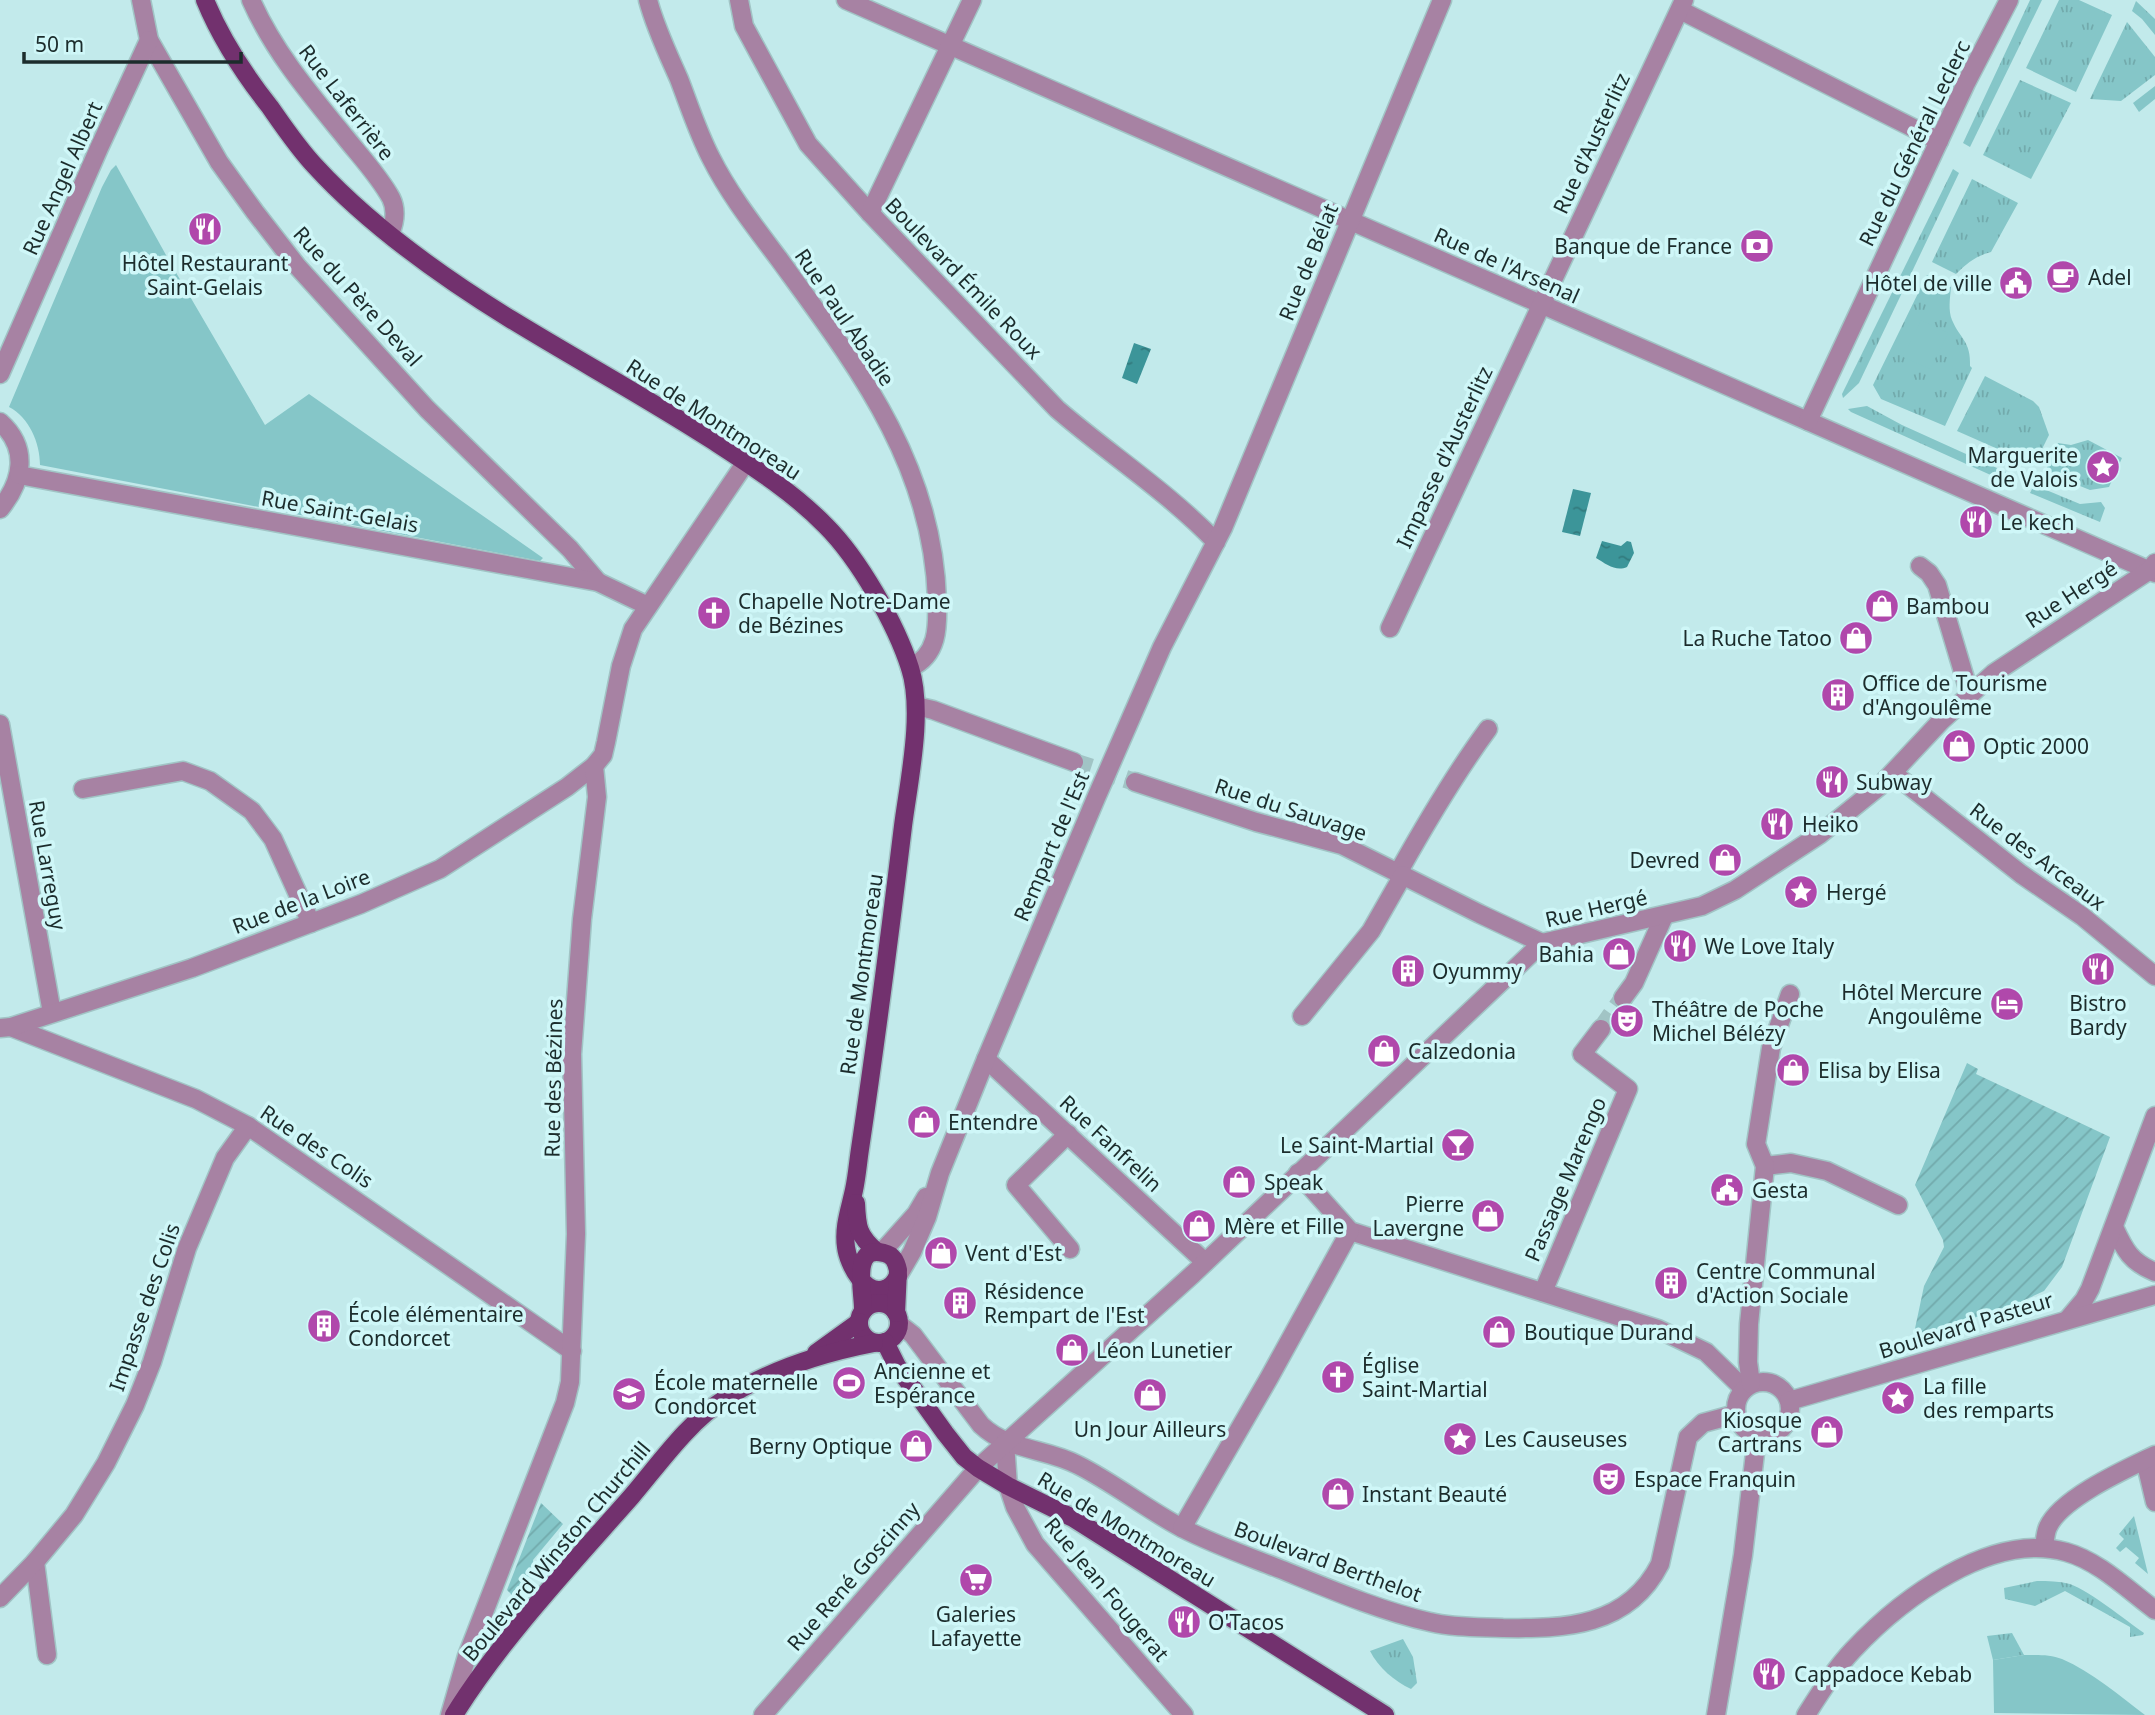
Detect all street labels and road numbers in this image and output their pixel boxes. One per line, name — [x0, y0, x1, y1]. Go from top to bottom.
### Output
street label: Rue du Général Leclerc — [1852, 35, 1976, 251]
street label: Rue Laferrière — [293, 38, 401, 166]
street label: Rue d'Austerlitz — [1546, 68, 1636, 218]
street label: Rue Angel Albert — [16, 96, 109, 259]
street label: Boulevard Émile Roux — [879, 191, 1049, 365]
street label: Rue de Bélat — [1272, 199, 1344, 325]
street label: Rue du Père Deval — [288, 220, 428, 372]
street label: Rue de l'Arsenal — [1430, 220, 1584, 310]
street label: Rue Paul Abadie — [789, 243, 901, 391]
street label: Rue de Montmoreau — [621, 352, 807, 486]
street label: Impasse d'Austerlitz — [1389, 361, 1499, 553]
street label: Rue Saint-Gelais — [259, 483, 421, 539]
street label: Rue Hergé — [2020, 554, 2122, 634]
street label: Rempart de l'Est — [1007, 766, 1095, 925]
street label: Rue du Sauvage — [1211, 771, 1371, 847]
street label: Rue des Arceaux — [1964, 796, 2112, 916]
street label: Rue Larreguy — [23, 798, 73, 932]
street label: Rue de la Loire — [228, 862, 374, 940]
street label: Rue de Montmoreau — [833, 872, 889, 1076]
street label: Rue Hergé — [1542, 883, 1650, 933]
street label: Rue des Bézines — [538, 998, 568, 1158]
street label: Rue Fanfrelin — [1054, 1088, 1168, 1198]
street label: Passage Marengo — [1518, 1092, 1612, 1266]
street label: Rue des Colis — [255, 1098, 379, 1194]
street label: Impasse des Colis — [102, 1219, 186, 1395]
street label: Boulevard Pasteur — [1875, 1285, 2057, 1365]
street label: Boulevard Winston Churchill — [456, 1435, 656, 1667]
street label: Rue de Montmoreau — [1033, 1465, 1221, 1593]
street label: Rue René Goscinny — [781, 1495, 926, 1656]
street label: Rue Jean Fougerat — [1038, 1511, 1176, 1667]
street label: Boulevard Berthelot — [1230, 1514, 1426, 1608]

